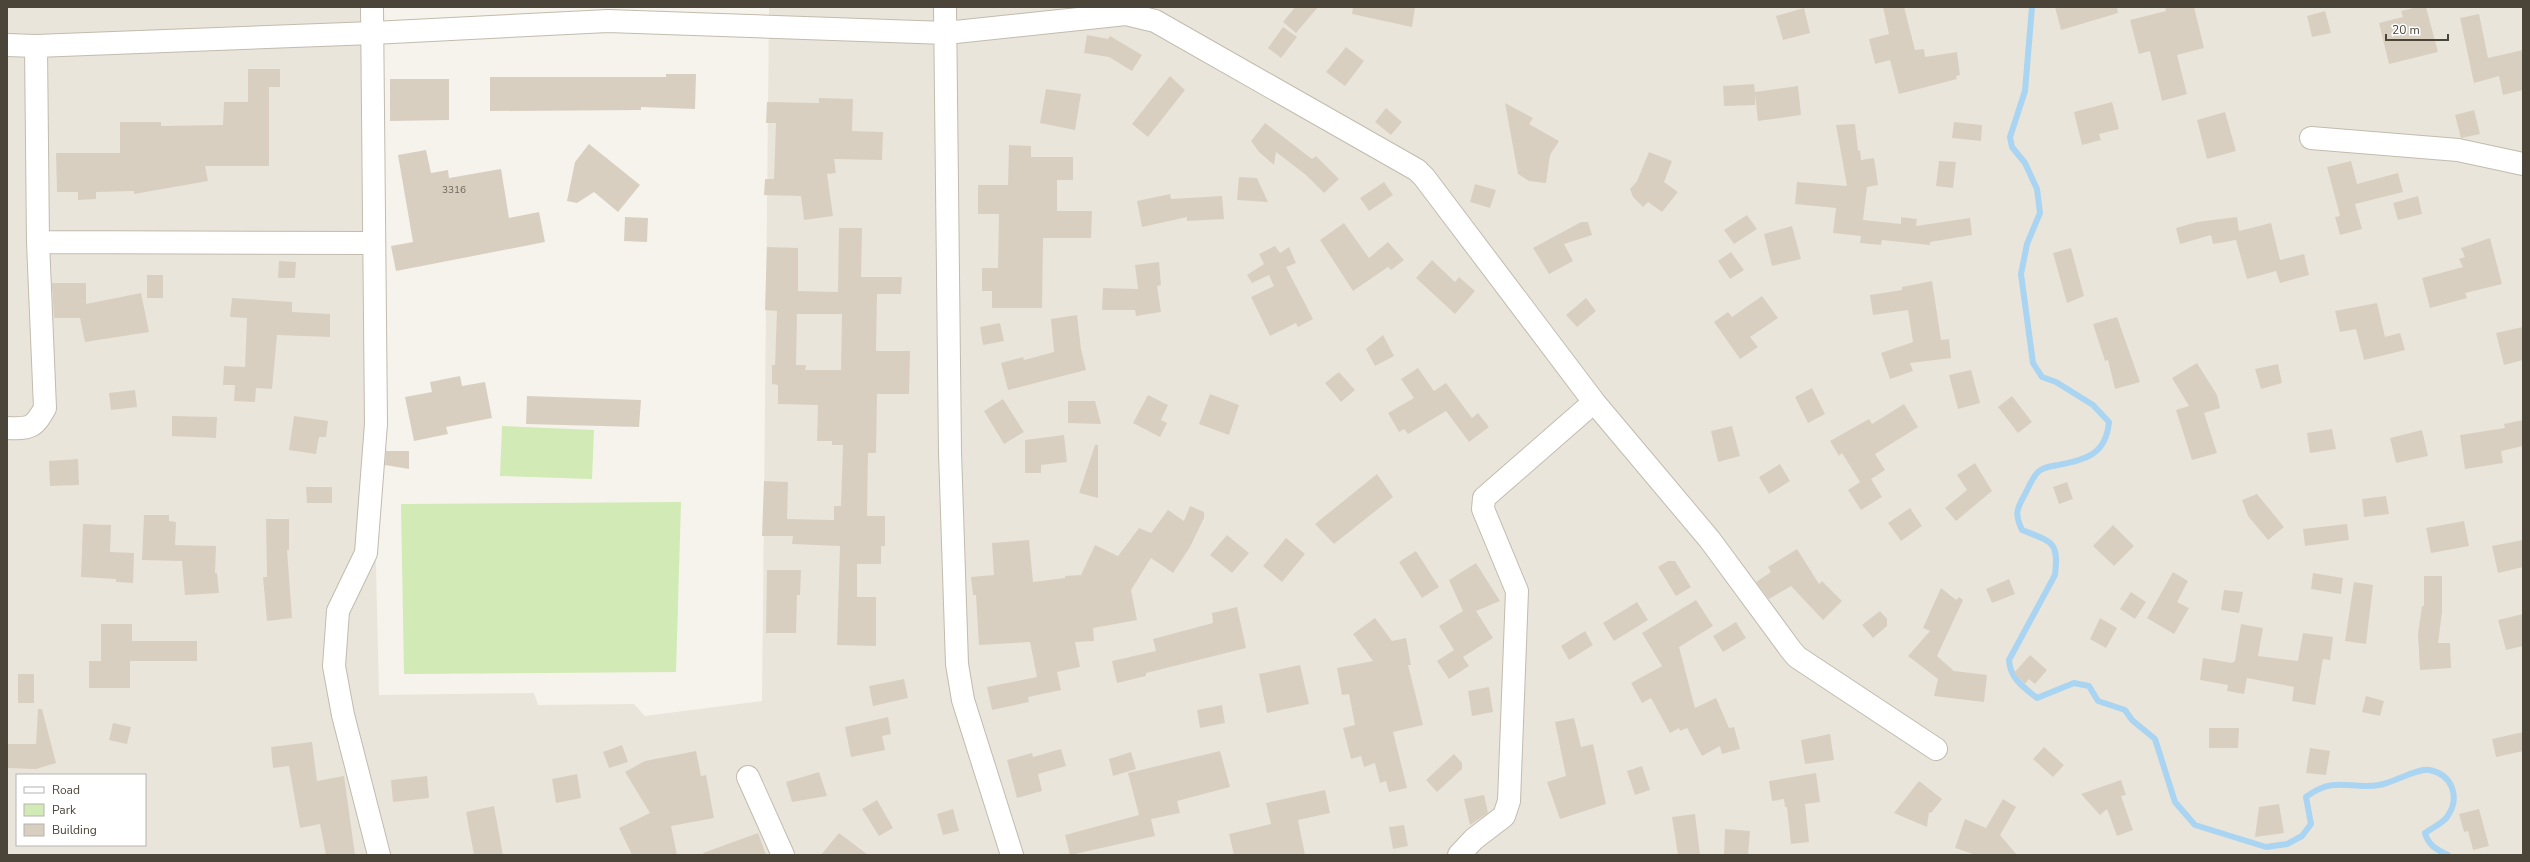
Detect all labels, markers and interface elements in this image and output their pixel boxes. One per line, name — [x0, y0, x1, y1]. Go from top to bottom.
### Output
scale bar — [2386, 16, 2448, 42]
text: 20 m — [2392, 22, 2420, 38]
house number: 3316 — [442, 183, 466, 197]
legend — [16, 774, 146, 846]
text: Road — [52, 782, 80, 798]
text: Park — [52, 802, 77, 818]
text: Building — [52, 822, 97, 838]

